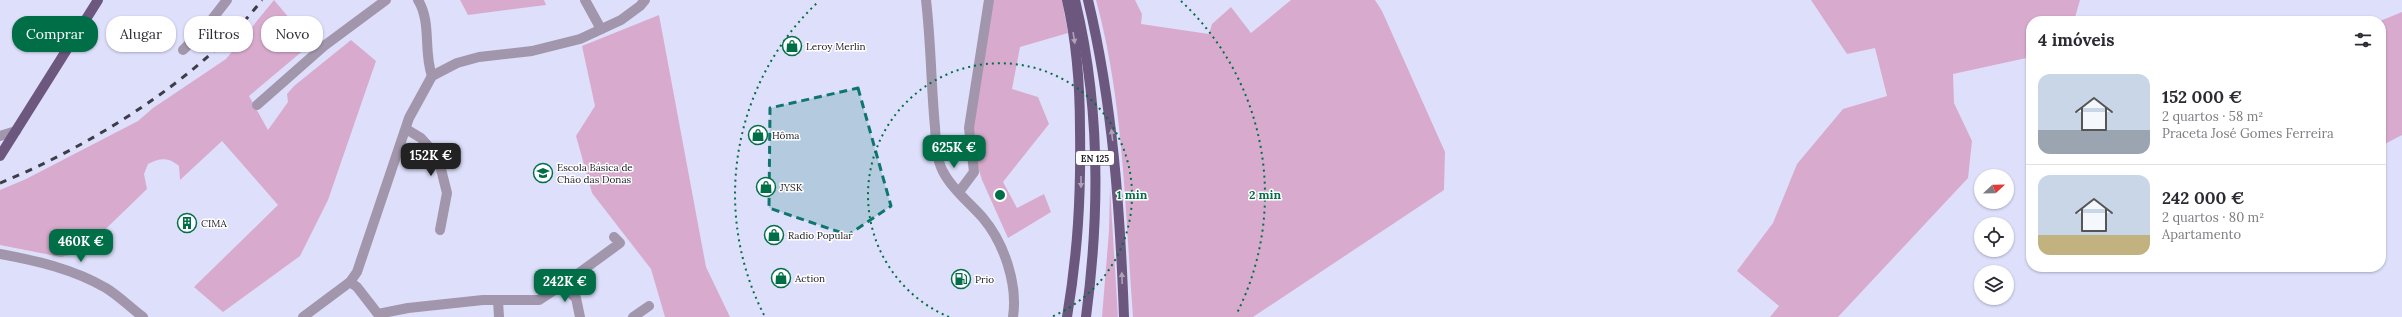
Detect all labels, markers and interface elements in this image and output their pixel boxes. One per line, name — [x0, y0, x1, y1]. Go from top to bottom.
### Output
chip: Comprar — [12, 16, 98, 52]
chip: Alugar — [106, 16, 176, 52]
chip: Filtros — [184, 16, 253, 52]
chip: Novo — [261, 16, 323, 52]
text: 4 imóveis — [2038, 29, 2114, 51]
icon: filters — [2352, 29, 2374, 51]
one-way arrow — [1071, 32, 1077, 44]
shop icon: Leroy Merlin — [781, 35, 803, 57]
place label: Leroy Merlin — [806, 40, 866, 53]
text: 152 000 € — [2162, 86, 2242, 108]
icon: home — [2070, 90, 2118, 138]
text: 2 quartos · 58 m² — [2162, 108, 2263, 125]
shop icon: Hôma — [747, 124, 769, 146]
text: Praceta José Gomes Ferreira — [2162, 125, 2334, 142]
one-way arrow — [1109, 128, 1115, 141]
place label: Hôma — [772, 129, 800, 142]
pin: 625K € — [921, 135, 987, 169]
text: 625K € — [932, 139, 976, 156]
pin: 152K € — [398, 143, 464, 177]
text: 152K € — [410, 147, 452, 164]
road number: EN 125 — [1076, 151, 1114, 165]
place label: Escola Básica de Chão das Donas — [557, 161, 633, 186]
school or university icon: Escola Básica de Chão das Donas — [532, 162, 554, 184]
north arrow — [1974, 169, 2014, 209]
map controls — [1974, 169, 2014, 305]
shop icon: JYSK — [755, 176, 777, 198]
one-way arrow — [1078, 176, 1084, 189]
place label: JYSK — [779, 181, 803, 194]
text: 1 min — [1117, 187, 1148, 202]
text: 2 min — [1249, 187, 1281, 202]
text: 242 000 € — [2162, 187, 2245, 209]
centre of rings — [993, 188, 1007, 202]
icon: home — [2070, 191, 2118, 239]
text: 2 quartos · 80 m² — [2162, 209, 2264, 226]
building icon: CIMA — [176, 212, 198, 234]
place label: CIMA — [201, 217, 228, 230]
button: locate — [1974, 217, 2014, 257]
shop icon: Radio Popular — [763, 224, 785, 246]
text: Apartamento — [2162, 226, 2241, 243]
pin: 460K € — [48, 229, 114, 263]
place label: Radio Popular — [788, 229, 853, 242]
text: 460K € — [58, 233, 104, 250]
button: layers — [1974, 265, 2014, 305]
shop icon: Action — [770, 267, 792, 289]
fuel station icon: Prio — [950, 268, 972, 290]
pin: 242K € — [532, 269, 598, 303]
place label: Action — [794, 272, 825, 285]
one-way arrow — [1119, 272, 1126, 284]
text: 242K € — [543, 273, 587, 290]
place label: Prio — [975, 273, 994, 286]

